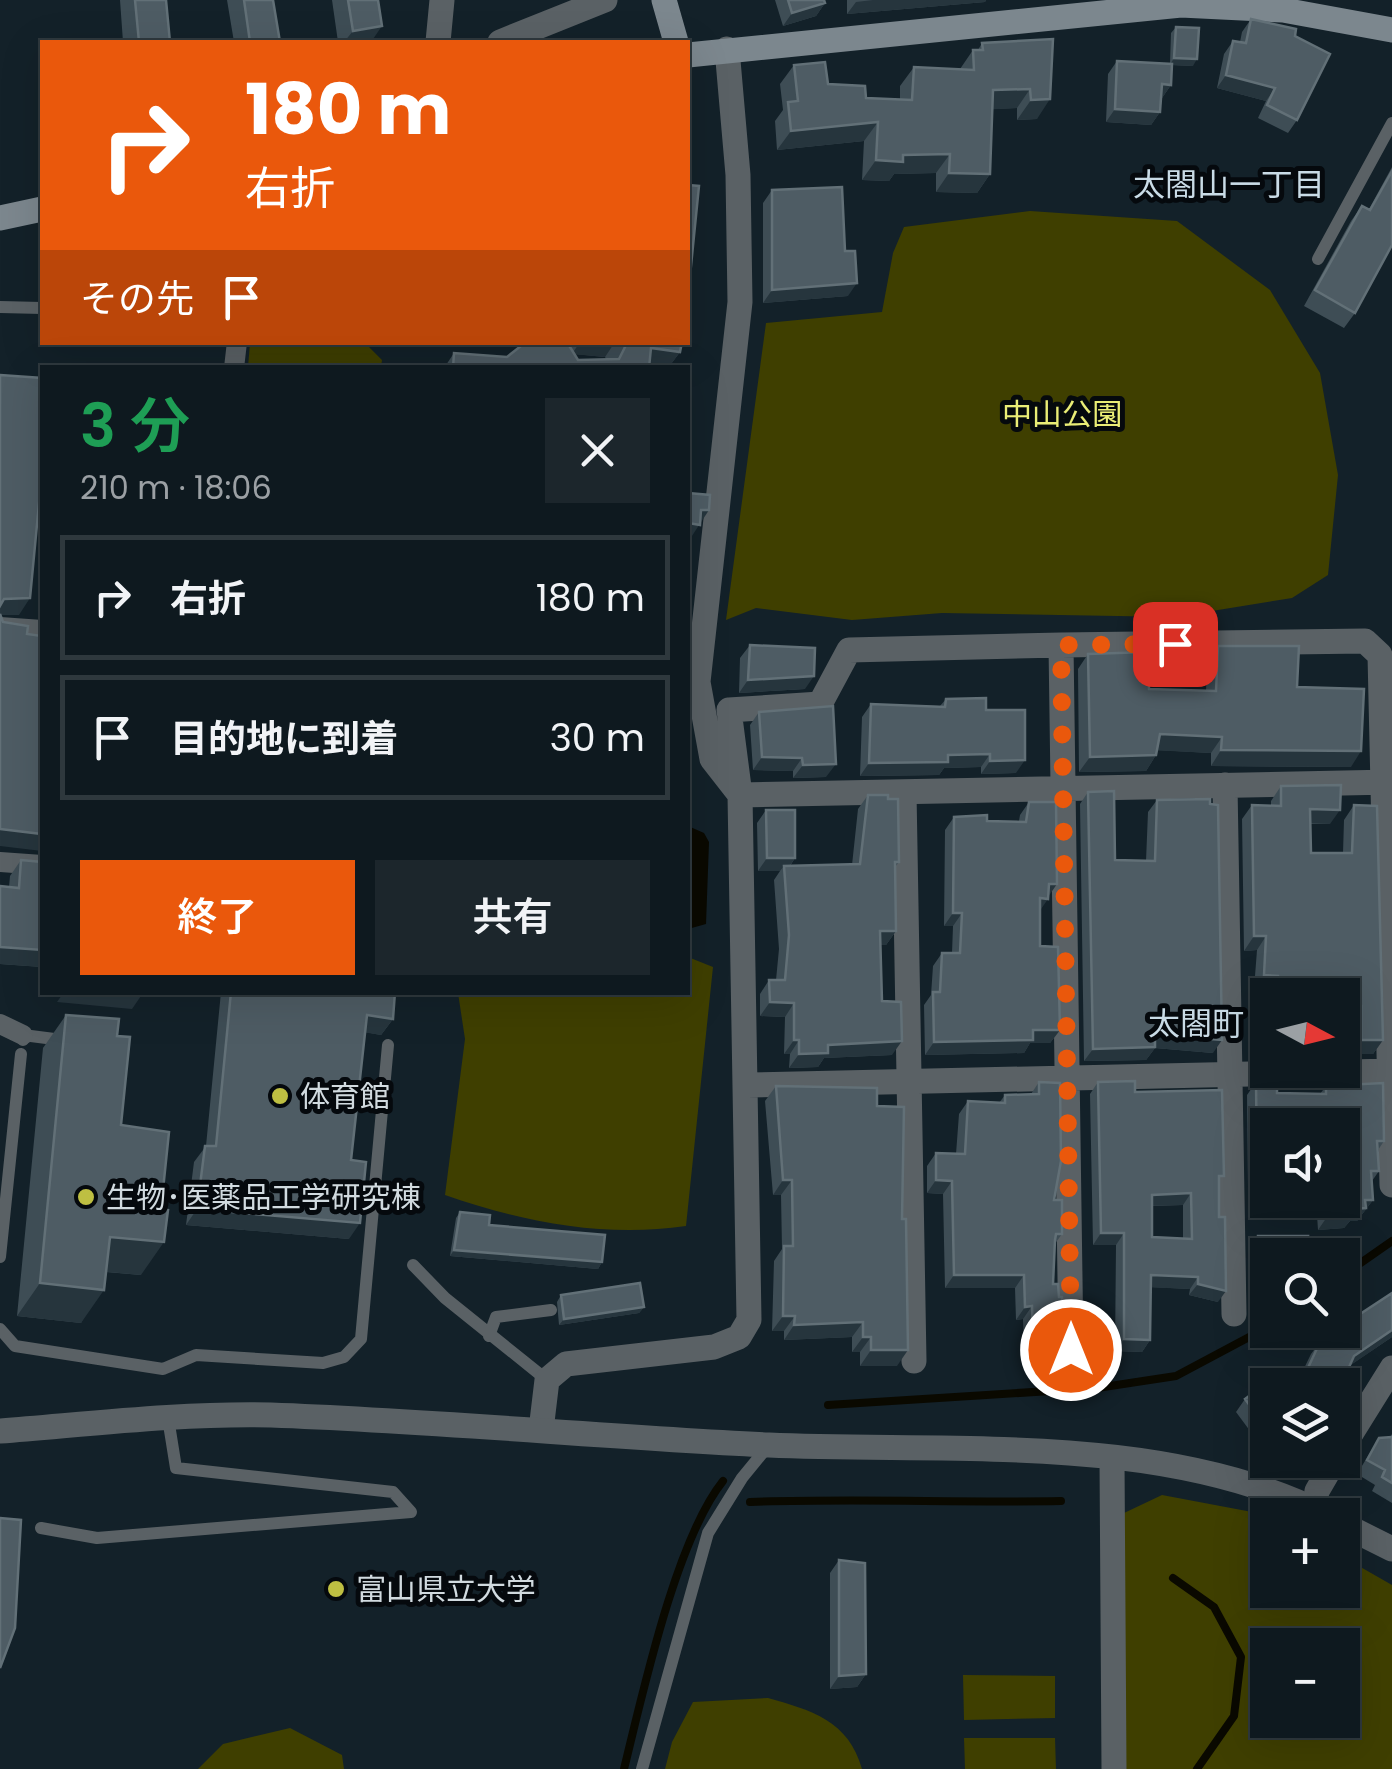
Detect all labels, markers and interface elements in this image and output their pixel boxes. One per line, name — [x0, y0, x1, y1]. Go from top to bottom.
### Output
text: 180 m — [245, 60, 451, 159]
icon: right — [80, 80, 210, 210]
text: 右折 — [245, 157, 335, 220]
district label: 太閤山一丁目 — [1133, 162, 1325, 207]
icon: arrive — [214, 270, 269, 325]
text: その先 — [80, 272, 194, 325]
text: 3 分 — [80, 384, 190, 468]
park label: 中山公園 — [1002, 393, 1122, 436]
button: close — [545, 398, 650, 503]
text: 210 m · 18:06 — [80, 465, 272, 510]
icon: right — [85, 570, 140, 625]
text: 180 m — [536, 571, 645, 624]
text: 右折 — [170, 572, 246, 625]
pin — [1133, 602, 1218, 687]
icon: arrive — [1148, 617, 1203, 672]
icon: arrive — [85, 710, 140, 765]
text: 30 m — [549, 711, 645, 764]
text: 目的地に到着 — [170, 712, 398, 765]
button: 終了 — [80, 860, 355, 975]
button: 共有 — [375, 860, 650, 975]
north arrow — [1250, 978, 1360, 1088]
map controls — [1250, 978, 1360, 1738]
district label: 太閤町 — [1148, 1001, 1244, 1046]
place label: 体育館 — [300, 1075, 390, 1118]
marker: 体育館 — [269, 1085, 291, 1107]
button: sound — [1250, 1108, 1360, 1218]
place label: 生物･医薬品工学研究棟 — [106, 1176, 421, 1219]
marker: 生物･医薬品工学研究棟 — [75, 1186, 97, 1208]
button: search — [1250, 1238, 1360, 1348]
position arrow — [1019, 1298, 1123, 1402]
button: layers — [1250, 1368, 1360, 1478]
button: + — [1250, 1498, 1360, 1608]
place label: 富山県立大学 — [356, 1568, 536, 1611]
marker: 富山県立大学 — [325, 1578, 347, 1600]
button: − — [1250, 1628, 1360, 1738]

